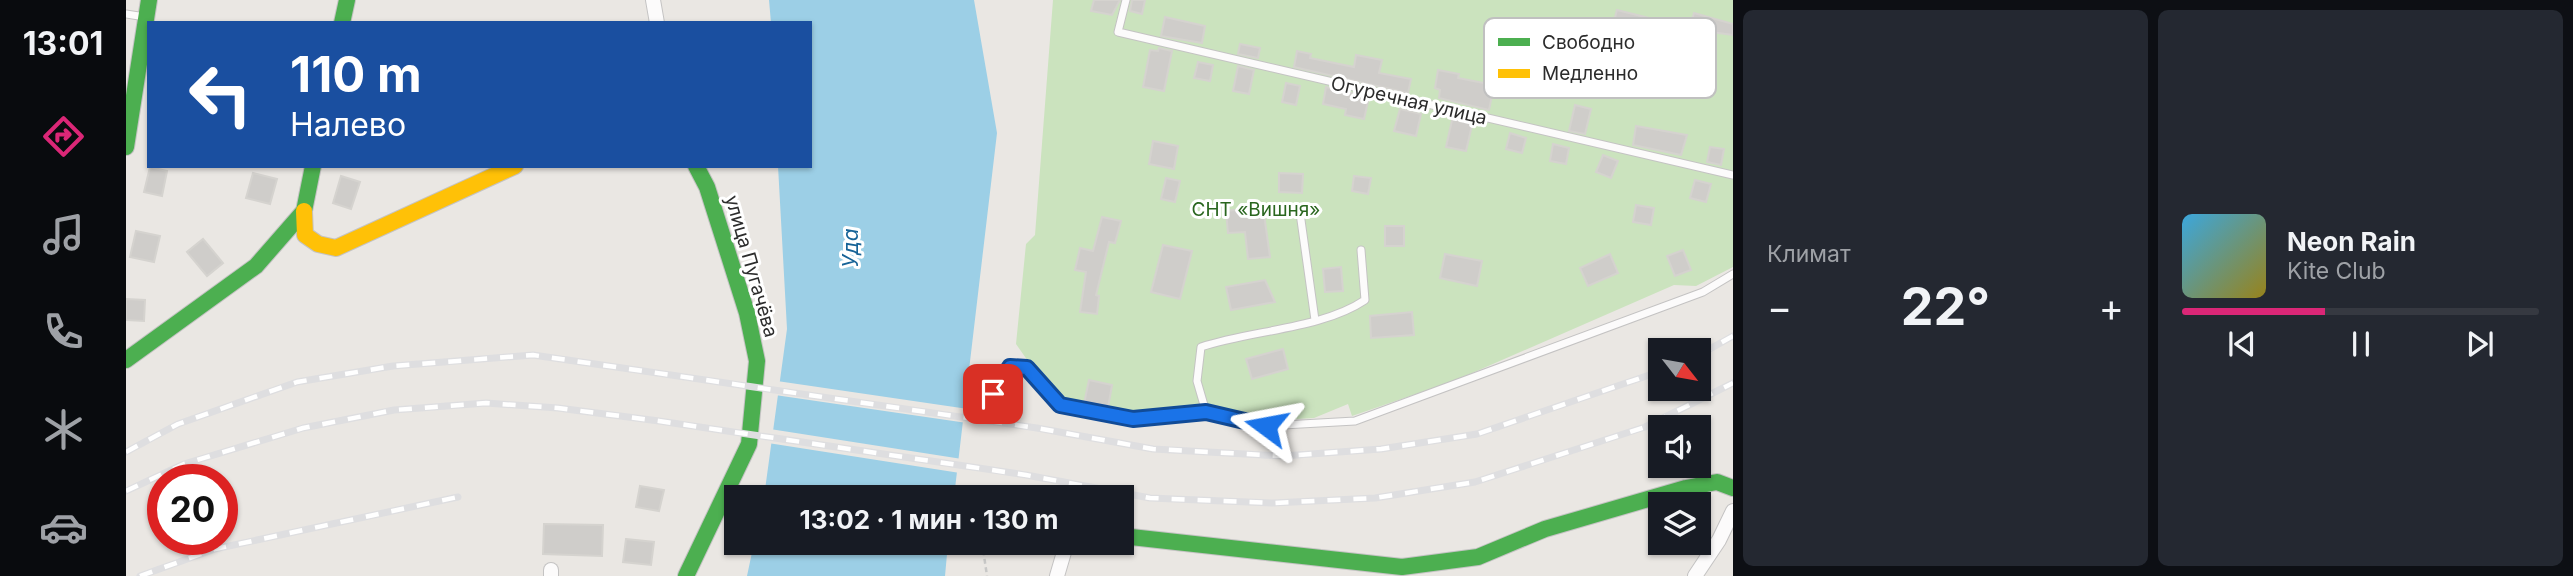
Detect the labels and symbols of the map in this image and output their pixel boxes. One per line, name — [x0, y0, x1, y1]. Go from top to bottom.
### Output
legend — [1484, 18, 1716, 98]
text: Свободно — [1542, 31, 1635, 54]
text: Медленно — [1542, 62, 1638, 85]
street label: Огуречная улица — [1329, 71, 1489, 130]
street label: улица Пугачёва — [720, 192, 783, 340]
park label: СНТ «Вишня» — [1192, 198, 1320, 221]
water label: Уда — [838, 228, 863, 268]
north arrow — [1648, 338, 1712, 401]
pin — [963, 364, 1023, 424]
position arrow — [1229, 389, 1303, 463]
speed limit sign: 20 — [147, 464, 238, 555]

